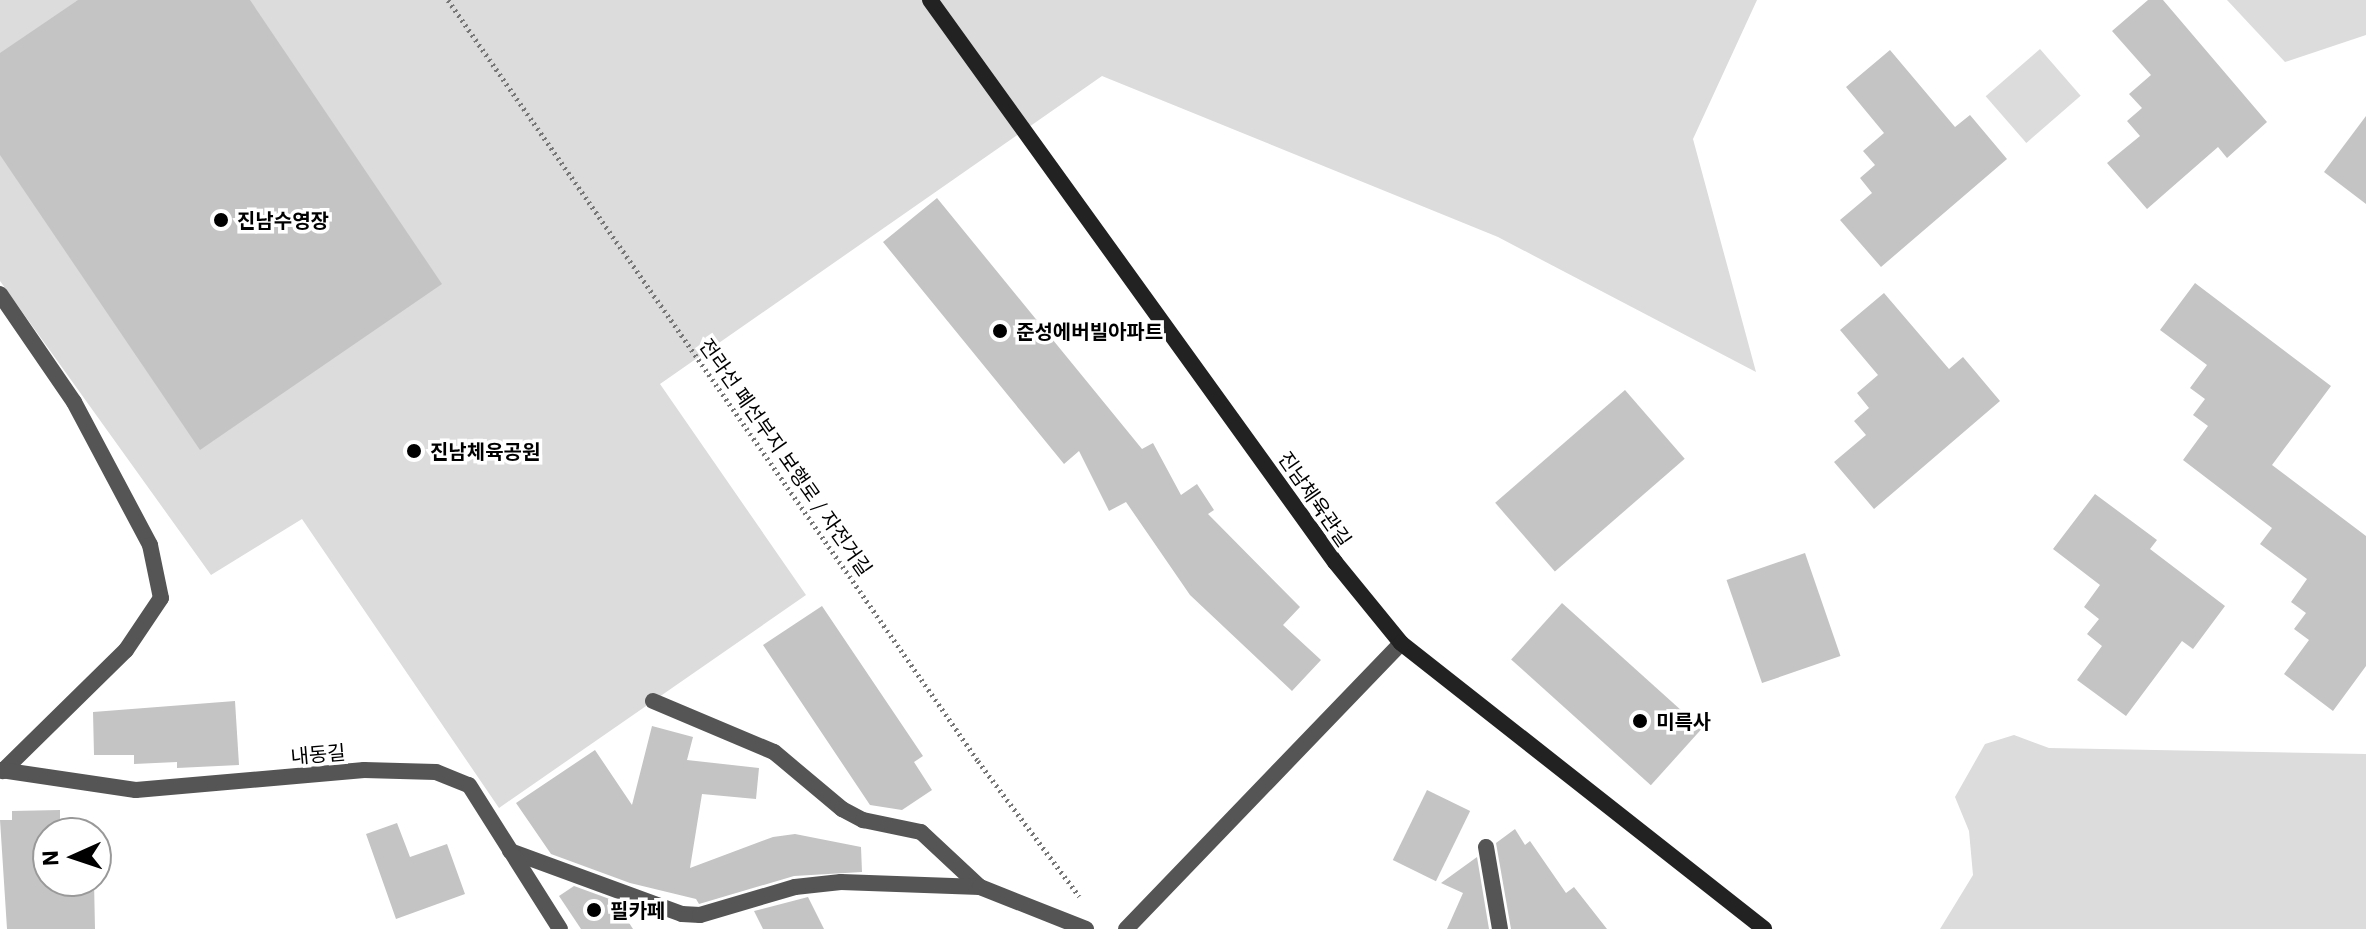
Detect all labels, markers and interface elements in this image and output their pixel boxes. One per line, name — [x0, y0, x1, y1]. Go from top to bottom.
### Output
place label: 진남수영장 — [237, 208, 329, 232]
marker: 진남수영장 — [212, 211, 230, 229]
place label: 준성에버빌아파트 — [1016, 319, 1163, 343]
marker: 준성에버빌아파트 — [991, 322, 1009, 340]
street label: 전라선 폐선부지 보행로 / 자전거길 — [695, 334, 877, 580]
place label: 진남체육공원 — [430, 439, 540, 463]
marker: 진남체육공원 — [405, 442, 423, 460]
street label: 진남체육관길 — [1274, 447, 1356, 551]
place label: 미륵사 — [1656, 709, 1711, 733]
marker: 미륵사 — [1631, 712, 1649, 730]
street label: 내동길 — [289, 740, 347, 768]
north arrow — [32, 817, 112, 897]
text: N — [35, 849, 64, 867]
place label: 필카페 — [610, 898, 665, 922]
marker: 필카페 — [585, 901, 603, 919]

